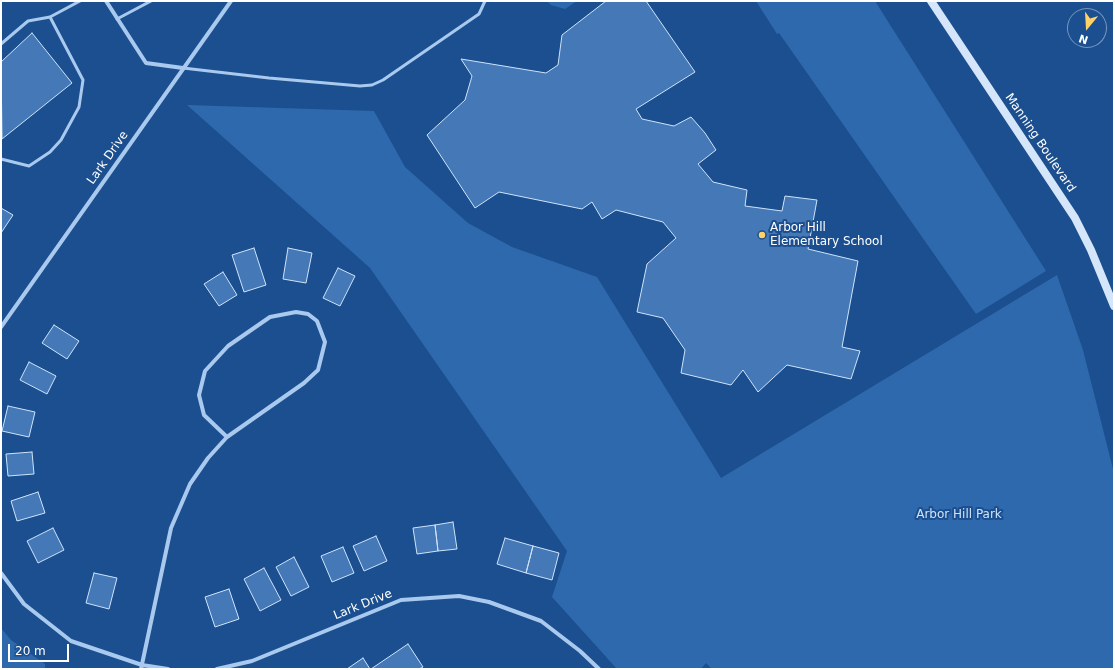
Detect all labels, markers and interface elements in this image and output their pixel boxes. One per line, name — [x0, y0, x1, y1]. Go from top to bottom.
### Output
north arrow — [1067, 8, 1107, 48]
text: N — [1077, 31, 1090, 47]
street label: Manning Boulevard — [1002, 91, 1078, 195]
street label: Lark Drive — [84, 129, 132, 187]
place label: Arbor Hill Elementary School — [770, 221, 883, 249]
marker: Arbor Hill Elementary School — [757, 230, 767, 240]
park label: Arbor Hill Park — [916, 508, 1002, 522]
street label: Lark Drive — [332, 587, 394, 623]
scale bar — [10, 636, 71, 662]
text: 20 m — [15, 644, 46, 658]

